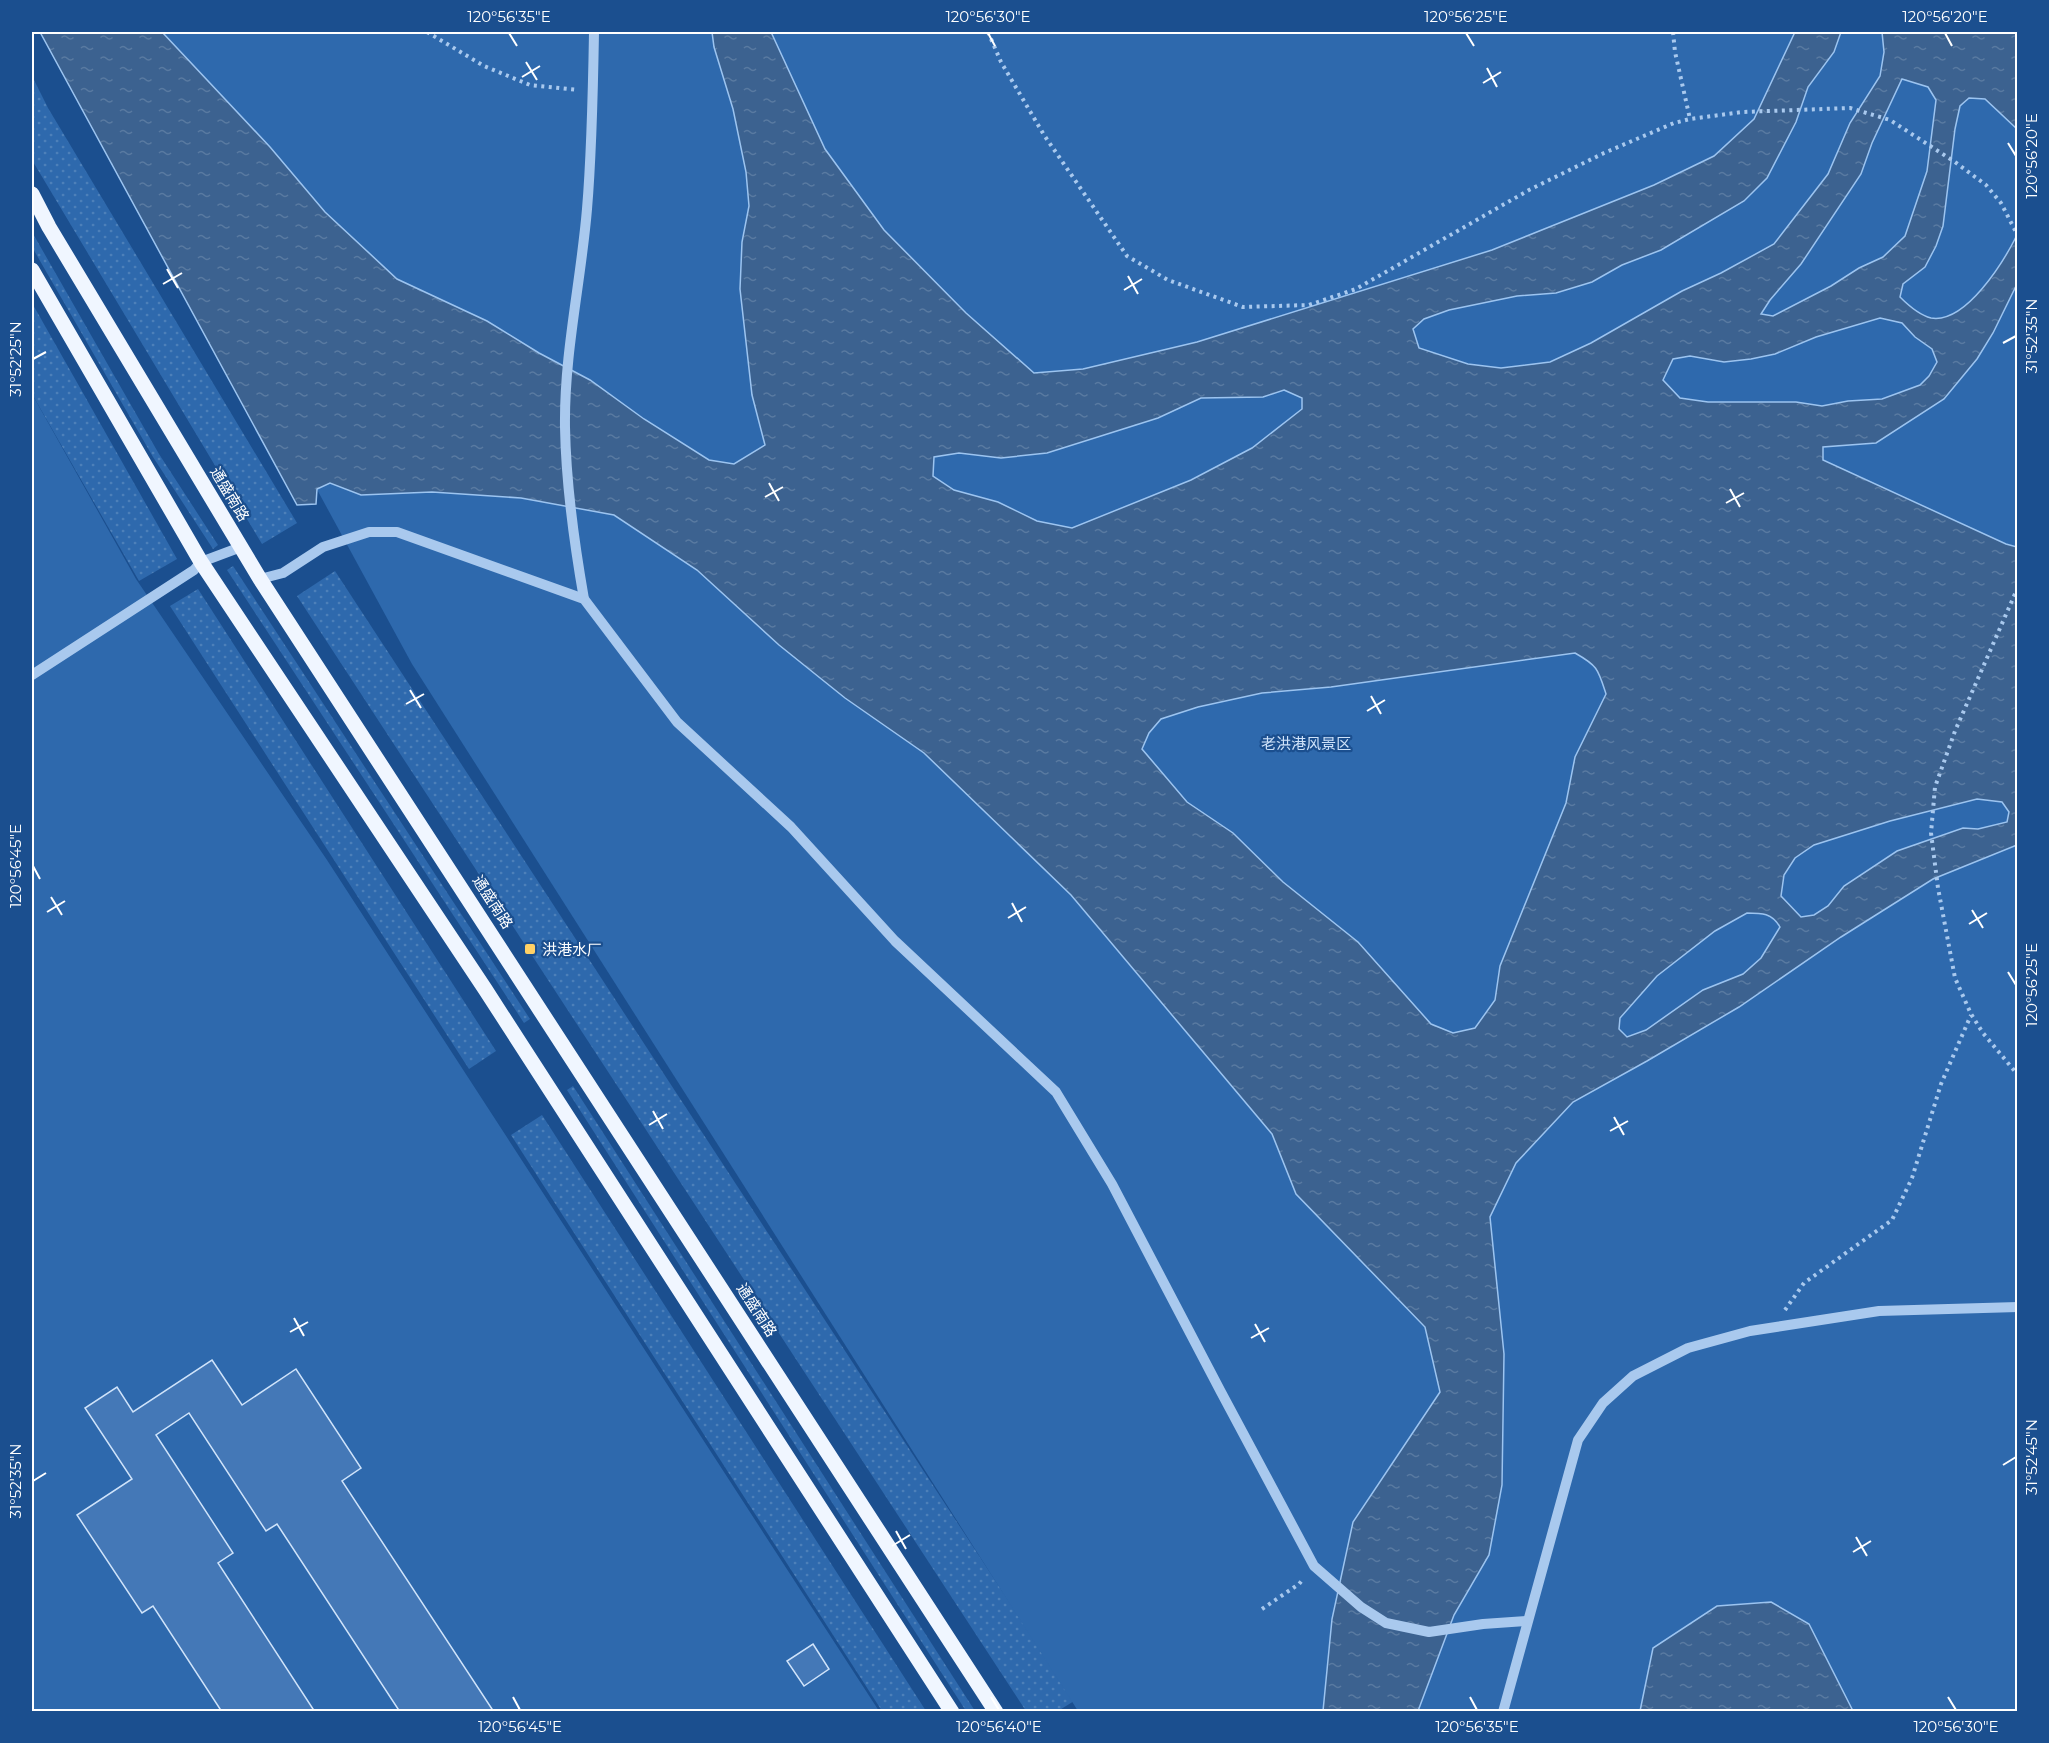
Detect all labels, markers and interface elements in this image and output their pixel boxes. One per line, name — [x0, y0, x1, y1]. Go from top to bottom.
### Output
text: 120°56'35"E — [467, 7, 551, 26]
text: 120°56'30"E — [945, 7, 1031, 26]
text: 120°56'25"E — [1424, 7, 1508, 26]
text: 120°56'20"E — [1902, 7, 1988, 26]
text: 120°56'20"E — [2022, 113, 2041, 199]
text: 31°52'35"N — [2022, 298, 2041, 374]
text: 31°52'25"N — [6, 321, 25, 397]
street label: 通盛南路 — [206, 463, 254, 525]
park label: 老洪港风景区 — [1261, 734, 1351, 753]
text: 120°56'45"E — [6, 824, 25, 908]
street label: 通盛南路 — [469, 872, 517, 932]
place label: 洪港水厂 — [542, 940, 602, 959]
marker: 洪港水厂 — [523, 942, 537, 956]
text: 120°56'25"E — [2022, 943, 2041, 1027]
street label: 通盛南路 — [733, 1280, 781, 1340]
text: 31°52'45"N — [2022, 1419, 2041, 1495]
text: 31°52'35"N — [6, 1443, 25, 1519]
text: 120°56'45"E — [478, 1717, 562, 1736]
text: 120°56'40"E — [956, 1717, 1042, 1736]
text: 120°56'35"E — [1435, 1717, 1519, 1736]
text: 120°56'30"E — [1913, 1717, 1999, 1736]

